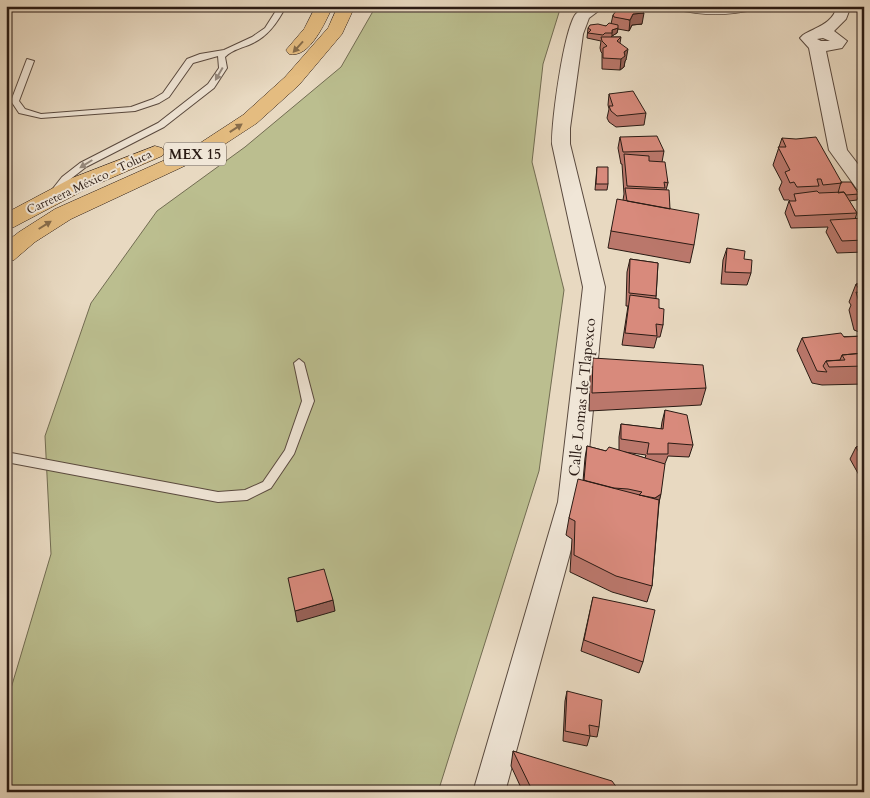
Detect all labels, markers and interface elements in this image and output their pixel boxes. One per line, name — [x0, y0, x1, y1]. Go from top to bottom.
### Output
one-way arrow — [292, 40, 304, 52]
one-way arrow — [214, 67, 223, 81]
one-way arrow — [230, 123, 243, 133]
road number: MEX 15 — [164, 142, 226, 166]
street label: Carretera México - Toluca — [24, 146, 155, 218]
one-way arrow — [79, 160, 92, 169]
one-way arrow — [38, 221, 52, 230]
street label: Calle Lomas de Tlapexco — [564, 317, 600, 477]

